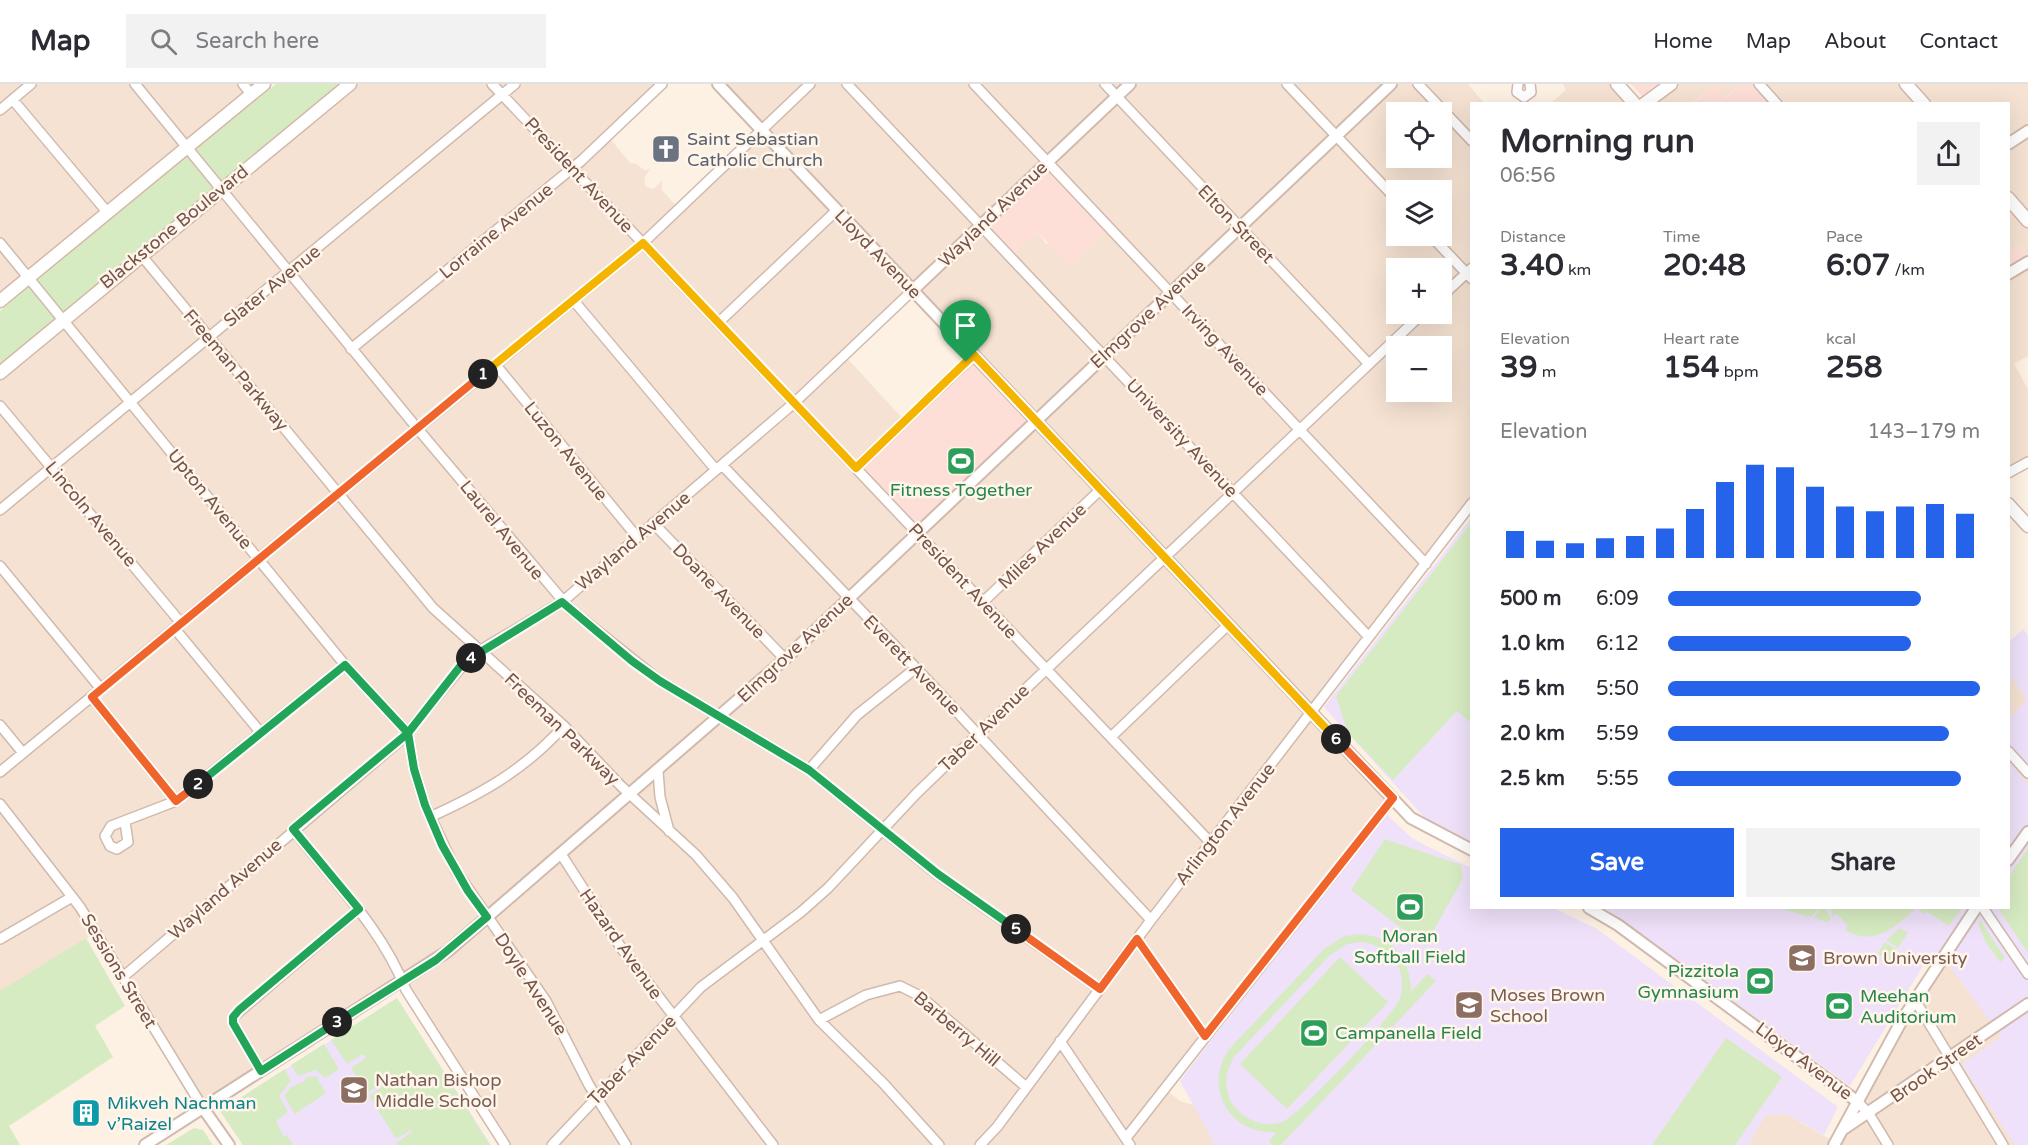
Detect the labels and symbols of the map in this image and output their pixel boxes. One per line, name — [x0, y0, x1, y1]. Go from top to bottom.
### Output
street label: President Avenue — [520, 113, 638, 237]
place label: Saint Sebastian Catholic Church — [687, 128, 823, 171]
church icon: Saint Sebastian Catholic Church — [650, 133, 682, 165]
street label: Wayland Avenue — [934, 156, 1052, 272]
street label: Blackstone Boulevard — [95, 160, 253, 294]
street label: Lorraine Avenue — [435, 178, 557, 284]
street label: Elton Street — [1193, 180, 1279, 268]
street label: Lloyd Avenue — [830, 205, 926, 303]
street label: Slater Avenue — [219, 240, 325, 332]
street label: Elmgrove Avenue — [1086, 255, 1210, 373]
pin — [940, 300, 991, 362]
street label: Irving Avenue — [1177, 300, 1273, 400]
street label: Freeman Parkway — [179, 305, 293, 436]
pin: 1 — [468, 359, 498, 389]
street label: University Avenue — [1121, 374, 1243, 502]
street label: Luzon Avenue — [519, 397, 613, 505]
street label: Upton Avenue — [163, 445, 257, 553]
sports icon: Fitness Together — [945, 445, 977, 477]
street label: Lincoln Avenue — [41, 457, 141, 571]
street label: Laurel Avenue — [455, 476, 549, 584]
place label: Fitness Together — [890, 479, 1032, 501]
street label: Wayland Avenue — [571, 487, 695, 595]
street label: Miles Avenue — [993, 498, 1091, 594]
street label: President Avenue — [904, 519, 1022, 643]
street label: Doane Avenue — [668, 539, 770, 643]
street label: Elmgrove Avenue — [733, 589, 857, 707]
street label: Everett Avenue — [859, 610, 965, 720]
pin: 4 — [456, 643, 486, 673]
street label: Freeman Parkway — [500, 668, 625, 790]
street label: Taber Avenue — [934, 679, 1034, 777]
pin: 6 — [1321, 724, 1351, 754]
street label: Arlington Avenue — [1170, 758, 1280, 890]
pin: 2 — [183, 769, 213, 799]
street label: Wayland Avenue — [164, 834, 286, 944]
street label: Hazard Avenue — [575, 884, 667, 1004]
sports icon: Moran Softball Field — [1394, 891, 1426, 923]
street label: Sessions Street — [76, 910, 162, 1032]
pin: 5 — [1001, 914, 1031, 944]
place label: Moran Softball Field — [1354, 925, 1466, 968]
street label: Doyle Avenue — [490, 929, 572, 1039]
school or university icon: Brown University — [1786, 942, 1818, 974]
place label: Brown University — [1823, 947, 1968, 969]
place label: Pizzitola Gymnasium — [1637, 960, 1739, 1003]
sports icon: Pizzitola Gymnasium — [1744, 965, 1776, 997]
place label: Moses Brown School — [1490, 984, 1605, 1027]
place label: Meehan Auditorium — [1860, 985, 1957, 1028]
street label: Barberry Hill — [909, 986, 1005, 1072]
school or university icon: Moses Brown School — [1453, 989, 1485, 1021]
sports icon: Meehan Auditorium — [1823, 990, 1855, 1022]
pin: 3 — [322, 1007, 352, 1037]
street label: Taber Avenue — [583, 1010, 681, 1110]
sports icon: Campanella Field — [1298, 1017, 1330, 1049]
street label: Lloyd Avenue — [1751, 1017, 1857, 1105]
place label: Campanella Field — [1335, 1022, 1482, 1044]
street label: Brook Street — [1886, 1028, 1986, 1108]
place label: Nathan Bishop Middle School — [375, 1069, 502, 1112]
school or university icon: Nathan Bishop Middle School — [338, 1074, 370, 1106]
place label: Mikveh Nachman v’Raizel — [107, 1092, 256, 1135]
building icon: Mikveh Nachman v’Raizel — [70, 1097, 102, 1129]

